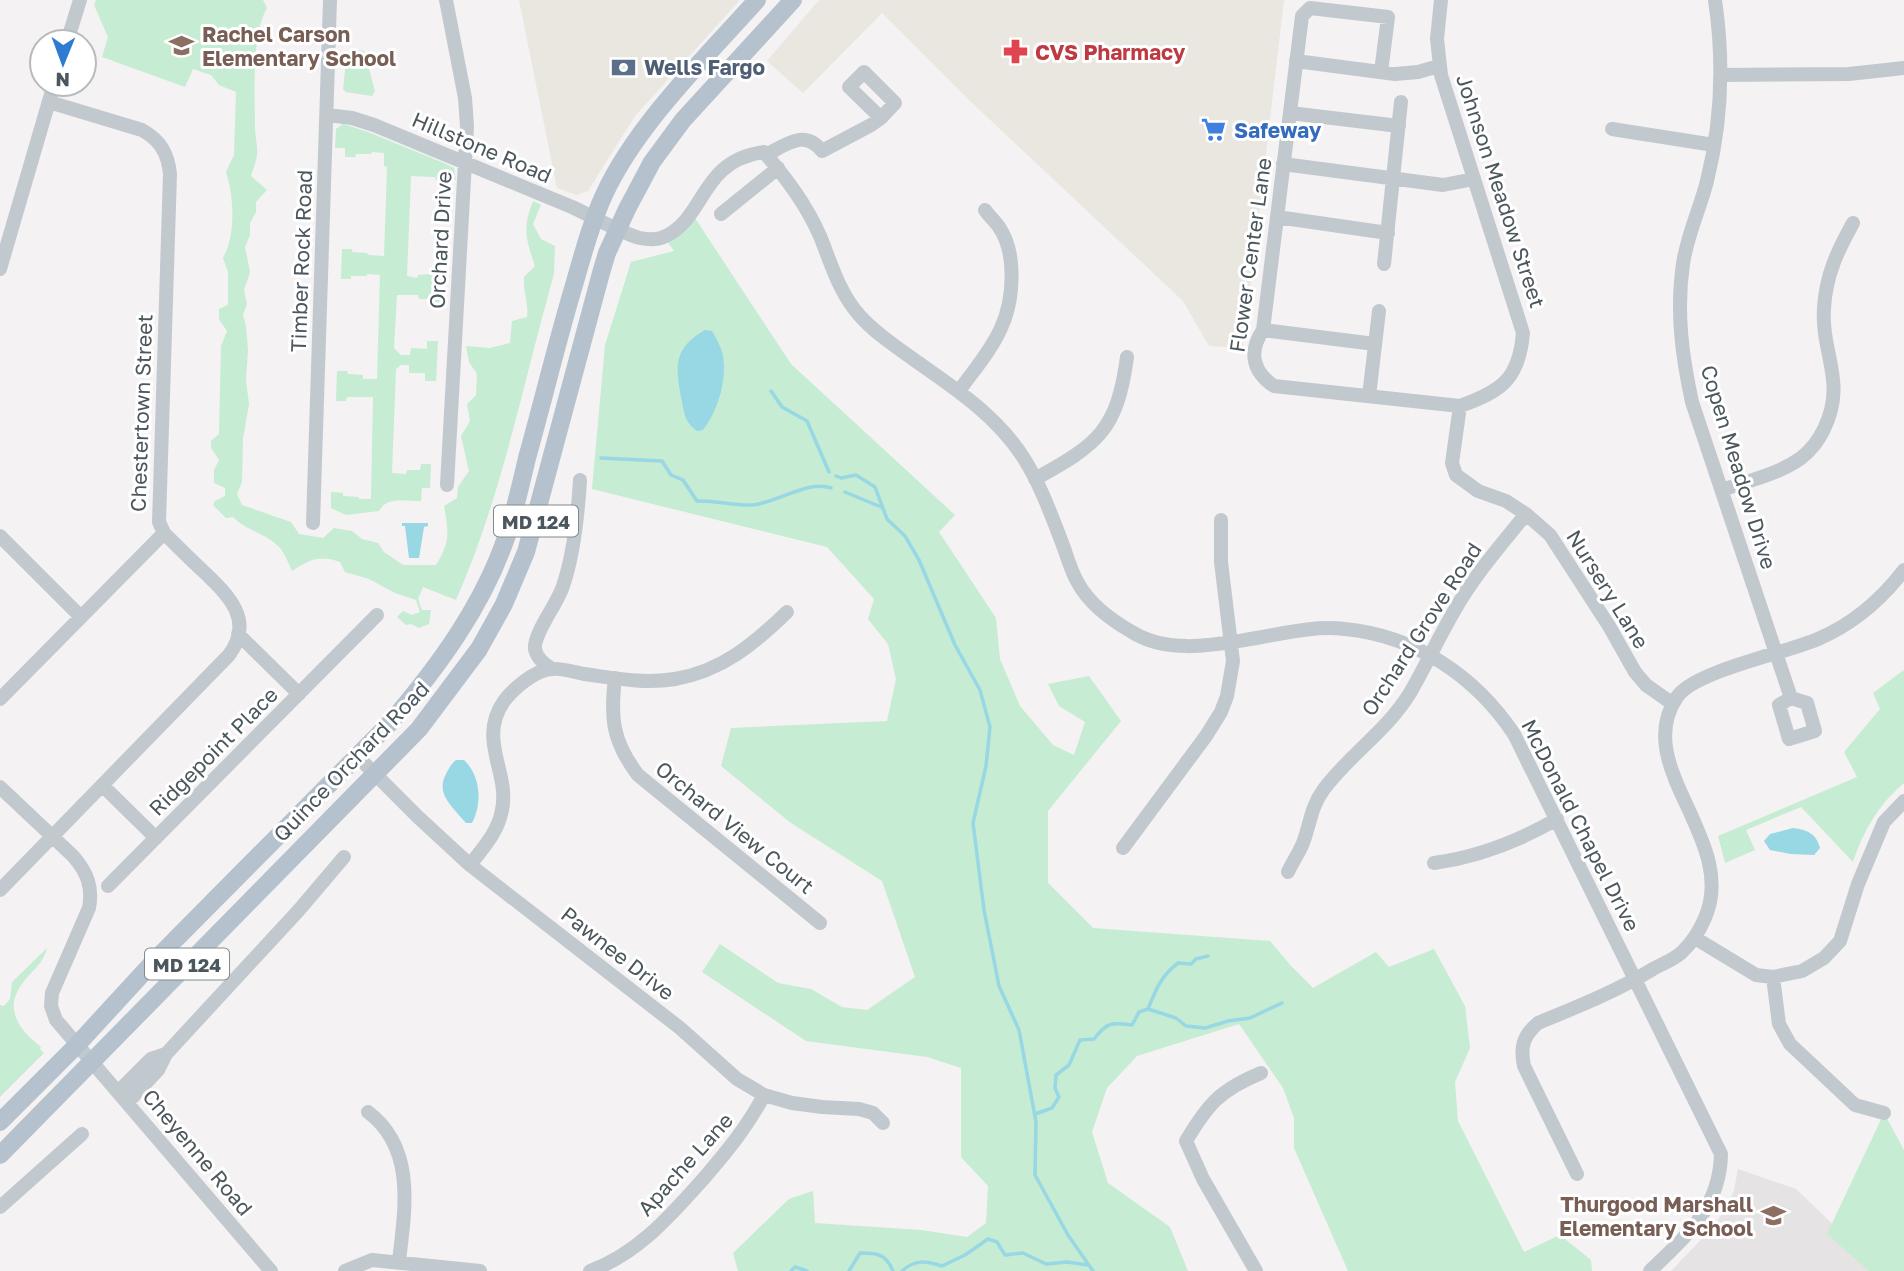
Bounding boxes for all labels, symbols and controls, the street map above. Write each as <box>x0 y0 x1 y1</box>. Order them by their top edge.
place label: Rachel Carson Elementary School <box>202 21 396 71</box>
north arrow <box>28 28 98 98</box>
school or university icon: Rachel Carson Elementary School <box>168 32 196 60</box>
pharmacy icon: CVS Pharmacy <box>1001 38 1029 66</box>
place label: CVS Pharmacy <box>1035 39 1186 65</box>
bank icon: Wells Fargo <box>610 53 638 81</box>
place label: Wells Fargo <box>644 54 765 80</box>
text: N <box>55 69 70 92</box>
street label: Johnson Meadow Street <box>1451 71 1551 311</box>
street label: Hillstone Road <box>408 106 556 188</box>
supermarket icon: Safeway <box>1200 116 1228 144</box>
place label: Safeway <box>1234 117 1322 143</box>
street label: Flower Center Lane <box>1223 156 1277 354</box>
street label: Timber Rock Road <box>285 169 317 353</box>
street label: Orchard Drive <box>423 170 457 310</box>
street label: Chestertown Street <box>125 314 157 512</box>
street label: Copen Meadow Drive <box>1696 362 1782 572</box>
road number: MD 124 <box>494 506 578 536</box>
street label: Nursery Lane <box>1561 525 1655 653</box>
street label: Orchard Grove Road <box>1355 538 1487 720</box>
street label: Quince Orchard Road <box>268 675 434 847</box>
street label: Ridgepoint Place <box>143 681 283 821</box>
street label: McDonald Chapel Drive <box>1516 715 1646 935</box>
street label: Orchard View Court <box>650 755 820 899</box>
street label: Pawnee Drive <box>556 901 680 1005</box>
road number: MD 124 <box>145 948 229 980</box>
street label: Cheyenne Road <box>138 1083 258 1221</box>
street label: Apache Lane <box>632 1107 738 1221</box>
place label: Thurgood Marshall Elementary School <box>1559 1191 1753 1241</box>
school or university icon: Thurgood Marshall Elementary School <box>1759 1202 1787 1230</box>

